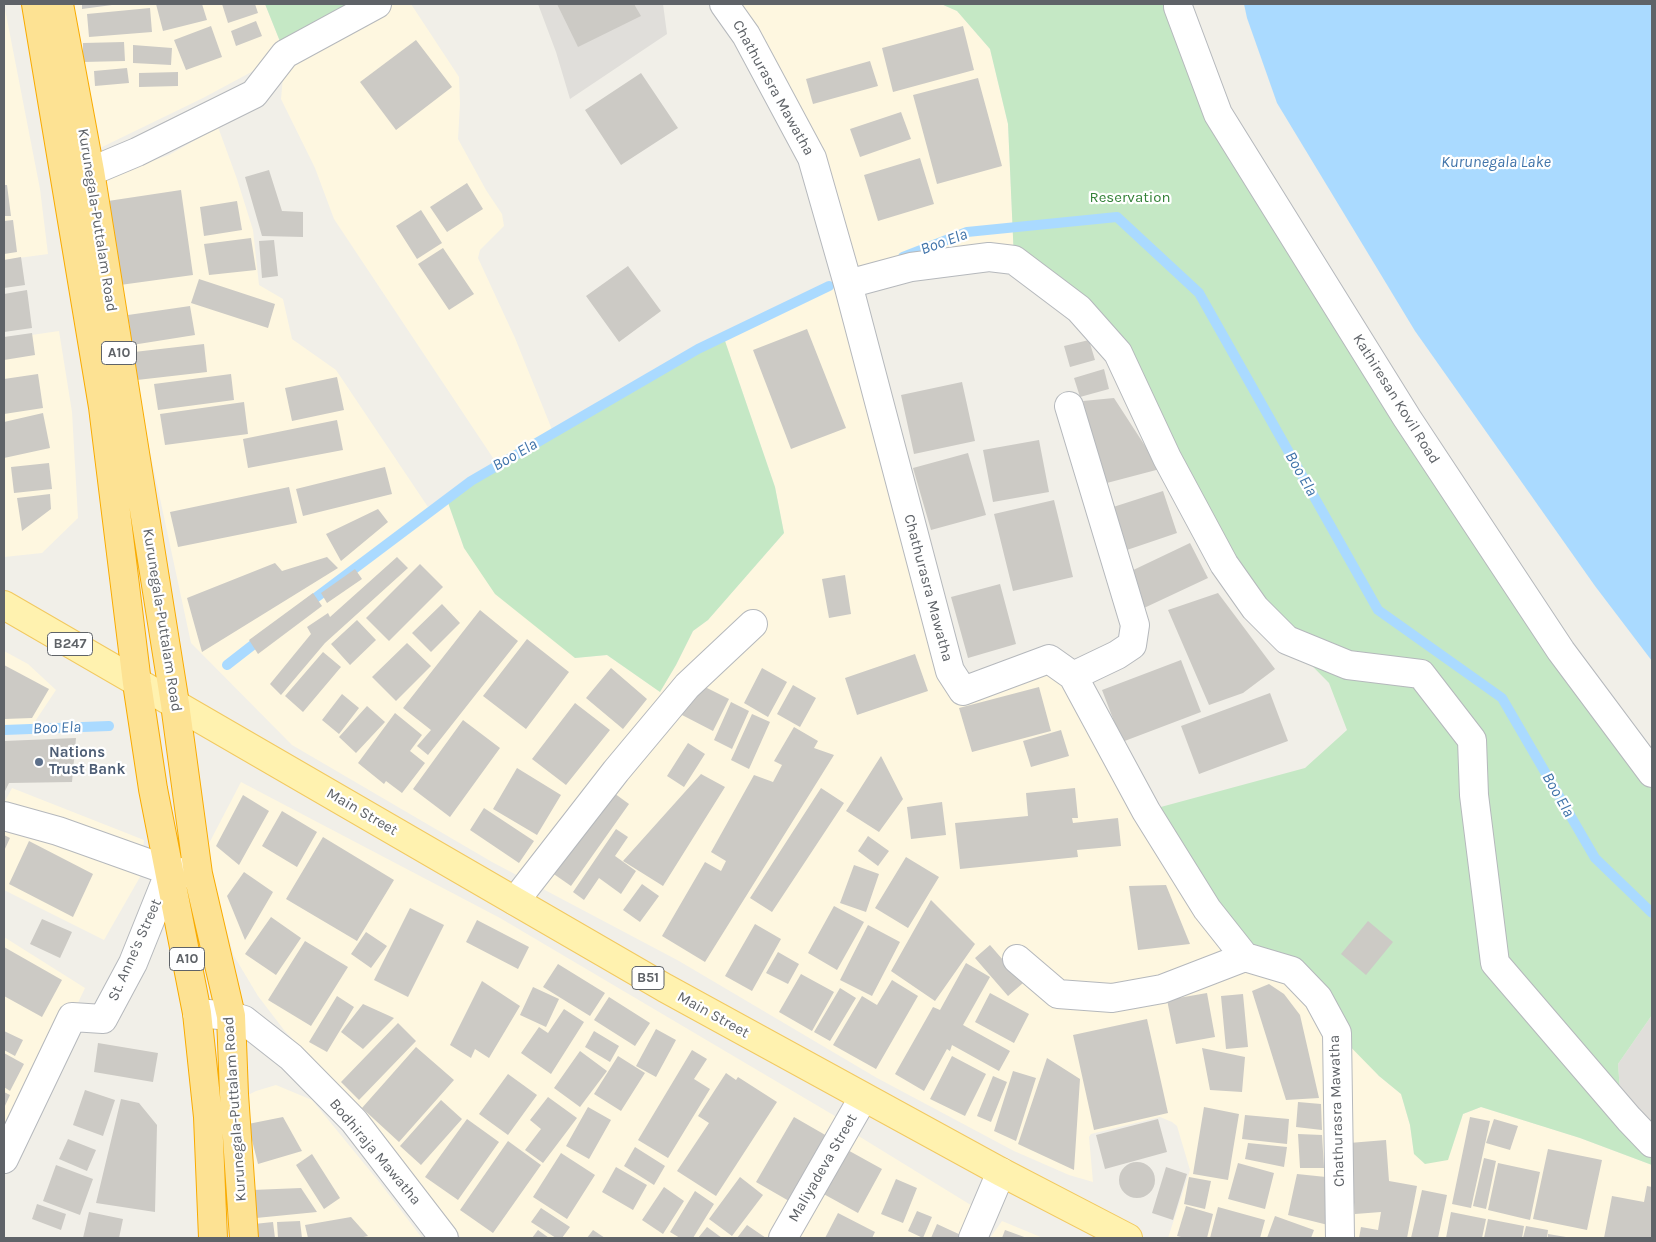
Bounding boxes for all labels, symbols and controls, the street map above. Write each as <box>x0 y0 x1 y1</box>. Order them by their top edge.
street label: Chathurasra Mawatha <box>728 17 818 159</box>
street label: Kurunegala-Puttalam Road <box>74 127 120 313</box>
water label: Kurunegala Lake <box>1441 152 1551 172</box>
park label: Reservation <box>1089 189 1171 207</box>
water label: Boo Ela <box>918 225 970 259</box>
street label: Kathiresan Kovil Road <box>1349 331 1443 467</box>
road number: A10 <box>102 342 136 364</box>
water label: Boo Ela <box>489 435 541 475</box>
water label: Boo Ela <box>1281 448 1321 500</box>
street label: Chathurasra Mawatha <box>900 512 956 664</box>
street label: Kurunegala-Puttalam Road <box>139 527 185 713</box>
road number: B247 <box>48 633 92 656</box>
water label: Boo Ela <box>33 718 81 738</box>
place label: Nations Trust Bank <box>49 744 125 779</box>
marker: Nations Trust Bank <box>33 756 45 768</box>
water label: Boo Ela <box>1538 769 1578 821</box>
street label: Main Street <box>323 784 401 840</box>
street label: St. Anne's Street <box>104 896 166 1004</box>
road number: A10 <box>170 948 204 971</box>
road number: B51 <box>632 966 664 990</box>
street label: Main Street <box>674 988 752 1042</box>
street label: Kurunegala-Puttalam Road <box>220 1016 250 1202</box>
street label: Chathurasra Mawatha <box>1325 1035 1349 1187</box>
street label: Bodhiraja Mawatha <box>325 1095 425 1209</box>
street label: Maliyadeva Street <box>785 1111 861 1225</box>

